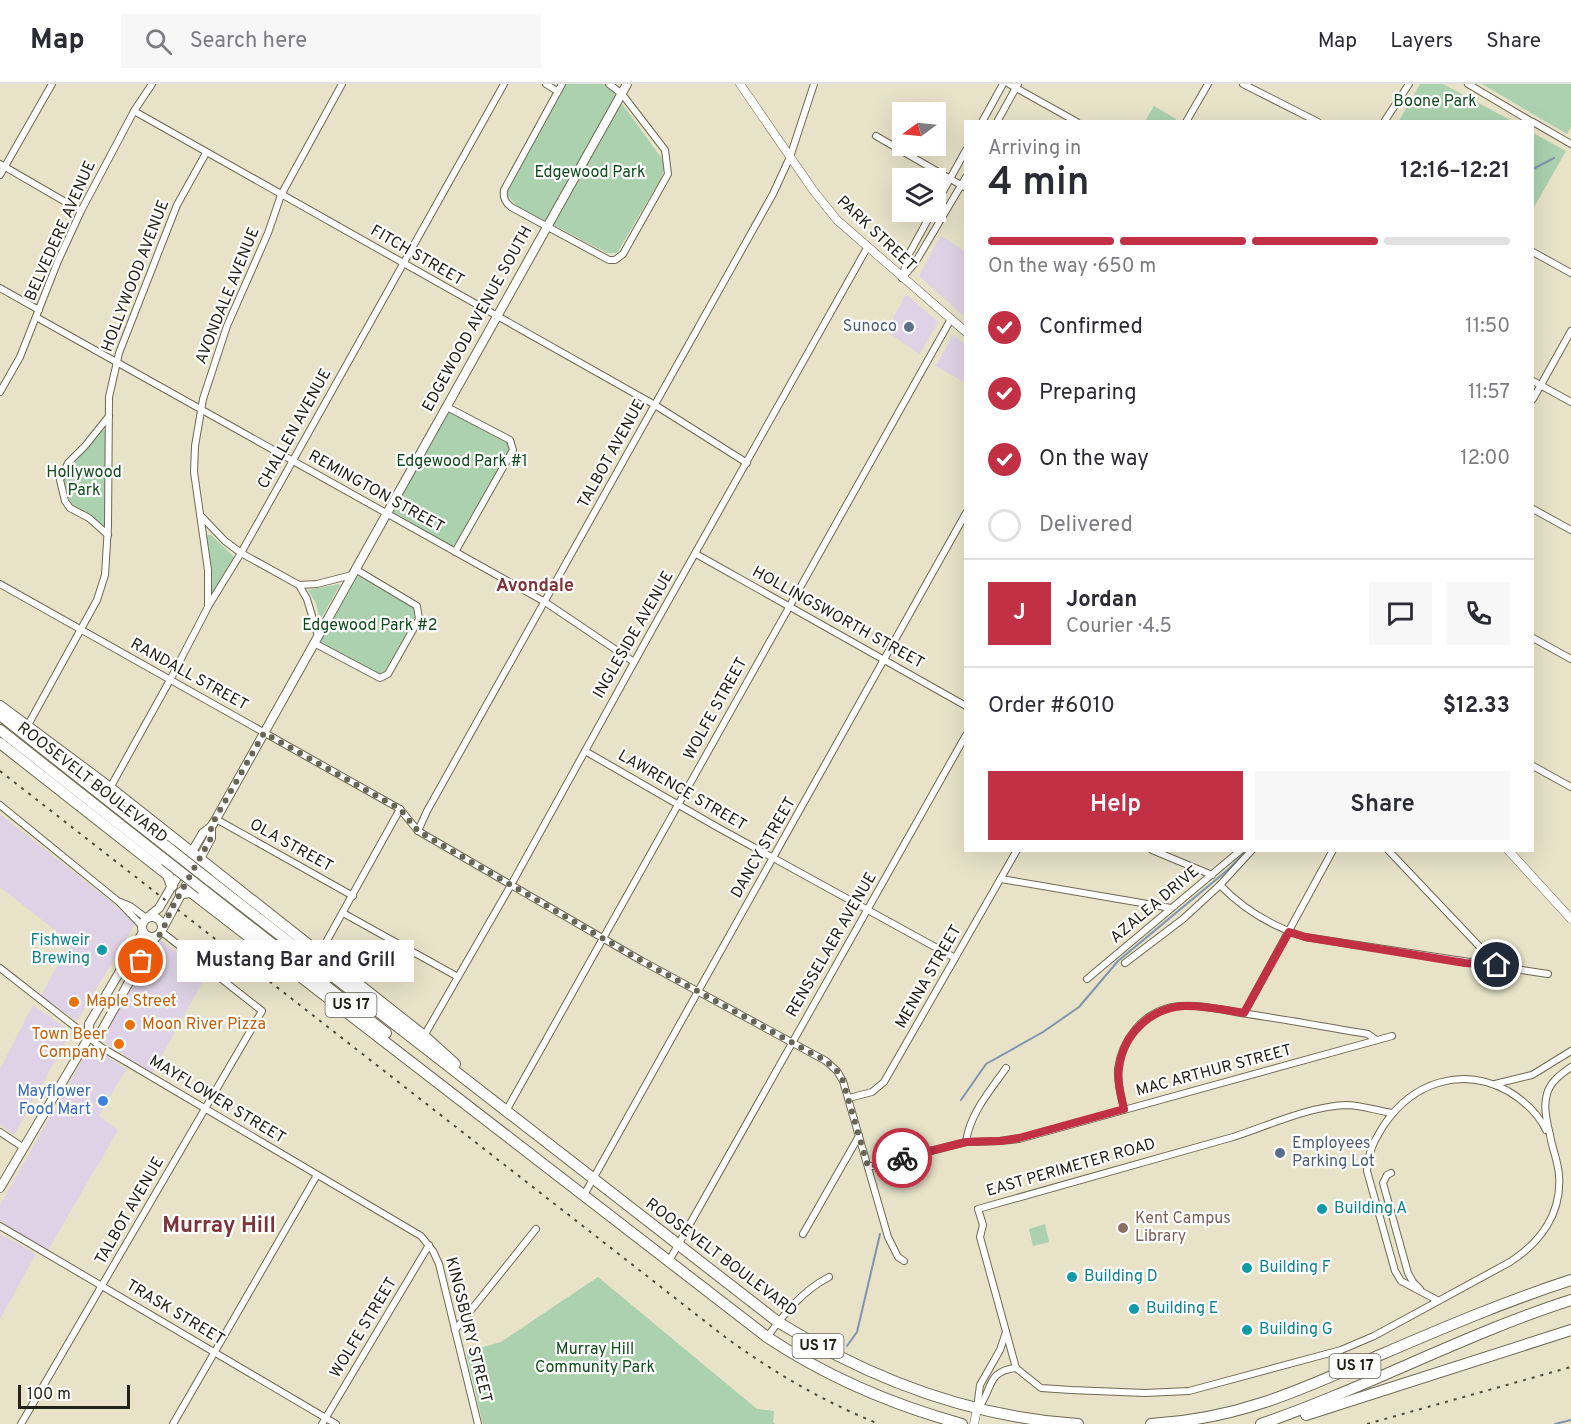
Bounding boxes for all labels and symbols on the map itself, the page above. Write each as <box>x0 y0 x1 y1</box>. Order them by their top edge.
park label: Boone Park <box>1393 92 1477 112</box>
north arrow <box>892 102 946 156</box>
street label: BELVEDERE AVENUE <box>21 158 101 304</box>
park label: Edgewood Park <box>535 163 645 183</box>
street label: PARK STREET <box>832 192 920 276</box>
street label: HOLLYWOOD AVENUE <box>98 197 174 355</box>
street label: FITCH STREET <box>367 221 467 291</box>
street label: EDGEWOOD AVENUE SOUTH <box>419 223 537 415</box>
street label: AVONDALE AVENUE <box>191 225 265 367</box>
place label: Sunoco <box>843 317 897 337</box>
marker: Sunoco <box>902 320 916 334</box>
street label: CHALLEN AVENUE <box>254 365 336 493</box>
street label: TALBOT AVENUE <box>574 396 650 512</box>
street label: REMINGTON STREET <box>305 446 447 538</box>
park label: Edgewood Park #1 <box>396 452 528 472</box>
park label: Hollywood Park <box>46 463 122 501</box>
street label: HOLLINGSWORTH STREET <box>748 562 928 674</box>
street label: INGLESIDE AVENUE <box>589 568 679 702</box>
district label: Avondale <box>496 575 574 598</box>
park label: Edgewood Park #2 <box>302 616 438 636</box>
street label: RANDALL STREET <box>127 634 251 716</box>
street label: WOLFE STREET <box>680 654 752 764</box>
street label: ROOSEVELT BOULEVARD <box>13 718 171 848</box>
street label: LAWRENCE STREET <box>614 746 750 836</box>
street label: DANCY STREET <box>727 794 801 902</box>
street label: OLA STREET <box>246 815 336 877</box>
street label: AZALEA DRIVE <box>1106 862 1204 948</box>
street label: RENSSELAER AVENUE <box>782 869 882 1021</box>
street label: MENNA STREET <box>891 922 967 1032</box>
place label: Fishweir Brewing <box>30 931 90 969</box>
pin <box>115 935 166 986</box>
pin <box>1471 939 1522 990</box>
callout: Mustang Bar and Grill <box>177 940 414 982</box>
marker: Fishweir Brewing <box>95 943 109 957</box>
place label: Maple Street <box>86 992 177 1012</box>
road number: US 17 <box>326 993 376 1017</box>
marker: Maple Street <box>67 995 81 1009</box>
place label: Moon River Pizza <box>142 1015 266 1035</box>
marker: Moon River Pizza <box>123 1018 137 1032</box>
place label: Town Beer Company <box>32 1025 107 1063</box>
marker: Town Beer Company <box>112 1037 126 1051</box>
street label: MAC ARTHUR STREET <box>1134 1041 1294 1101</box>
street label: MAYFLOWER STREET <box>145 1051 289 1149</box>
place label: Mayflower Food Mart <box>17 1082 91 1120</box>
marker: Mayflower Food Mart <box>96 1094 110 1108</box>
courier <box>872 1128 932 1188</box>
street label: EAST PERIMETER ROAD <box>984 1134 1158 1202</box>
place label: Employees Parking Lot <box>1292 1134 1375 1172</box>
marker: Employees Parking Lot <box>1273 1146 1287 1160</box>
street label: TALBOT AVENUE <box>91 1154 169 1268</box>
street label: ROOSEVELT BOULEVARD <box>641 1194 801 1322</box>
place label: Building A <box>1334 1199 1407 1219</box>
marker: Building A <box>1315 1202 1329 1216</box>
place label: Kent Campus Library <box>1135 1209 1231 1247</box>
district label: Murray Hill <box>162 1213 276 1240</box>
marker: Kent Campus Library <box>1116 1221 1130 1235</box>
street label: KINGSBURY STREET <box>440 1255 496 1405</box>
place label: Building F <box>1259 1258 1331 1278</box>
marker: Building F <box>1240 1261 1254 1275</box>
place label: Building D <box>1084 1267 1158 1287</box>
marker: Building D <box>1065 1270 1079 1284</box>
street label: WOLFE STREET <box>326 1274 402 1382</box>
street label: TRASK STREET <box>122 1276 228 1350</box>
place label: Building E <box>1146 1299 1218 1319</box>
marker: Building E <box>1127 1302 1141 1316</box>
place label: Building G <box>1259 1320 1333 1340</box>
marker: Building G <box>1240 1323 1254 1337</box>
road number: US 17 <box>792 1334 844 1358</box>
park label: Murray Hill Community Park <box>535 1340 655 1378</box>
road number: US 17 <box>1330 1354 1380 1378</box>
scale bar <box>18 1382 130 1410</box>

